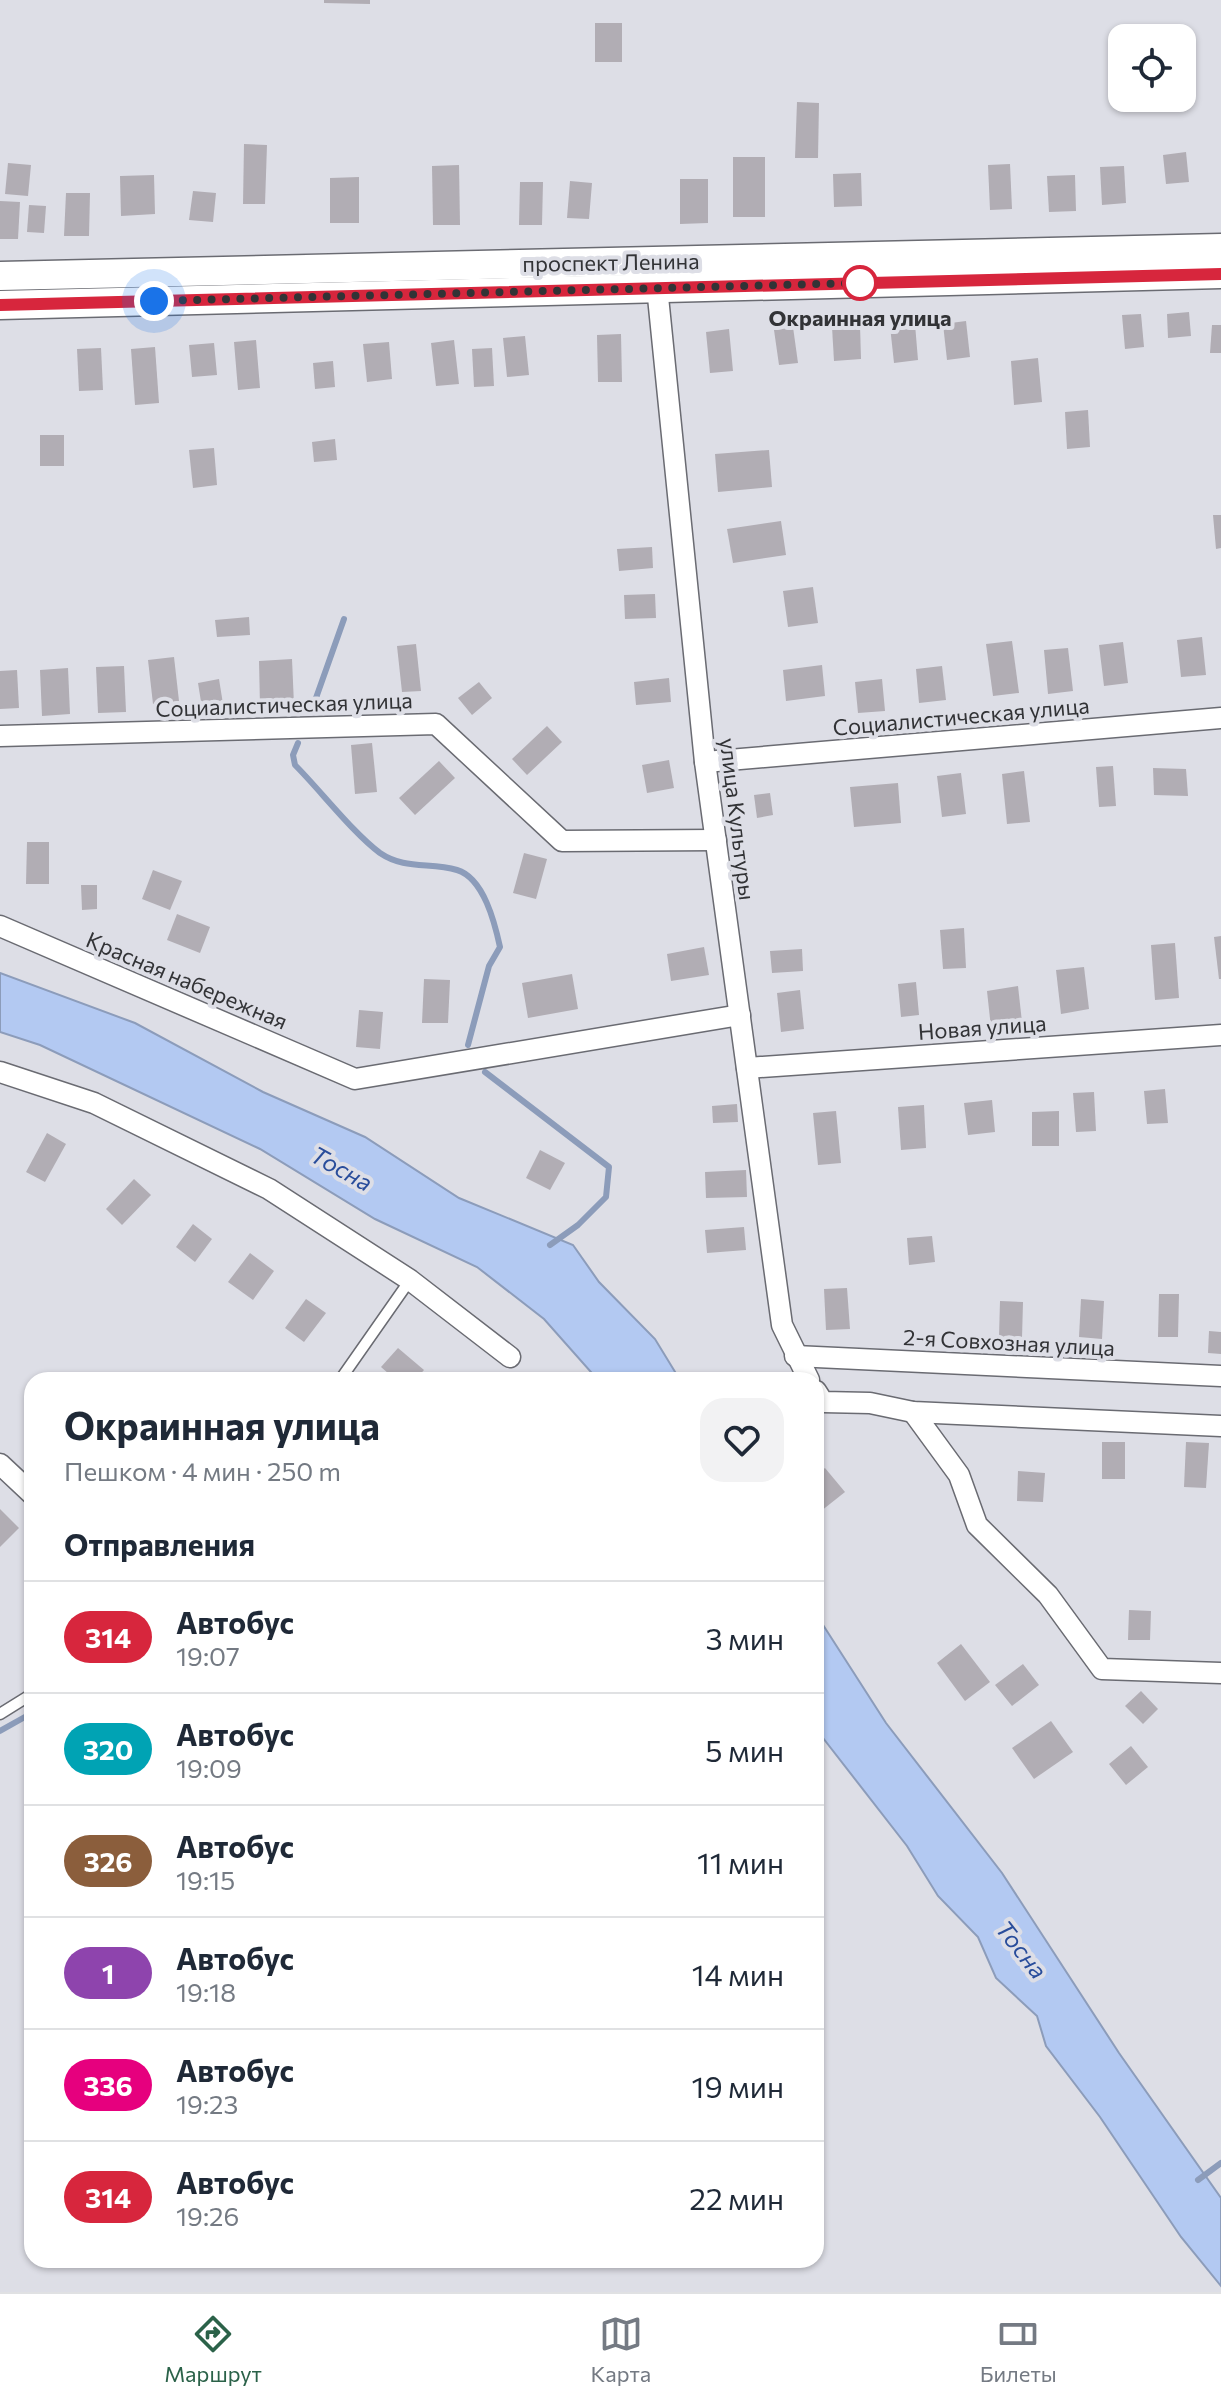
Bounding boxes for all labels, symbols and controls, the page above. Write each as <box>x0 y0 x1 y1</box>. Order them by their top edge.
map controls <box>1108 24 1196 112</box>
button: locate <box>1108 24 1196 112</box>
street label: проспект Ленина <box>522 247 700 277</box>
marker: Окраинная улица <box>843 266 877 300</box>
your location <box>134 281 174 321</box>
place label: Окраинная улица <box>769 304 951 331</box>
street label: Социалистическая улица <box>155 686 413 722</box>
street label: Социалистическая улица <box>832 691 1090 741</box>
street label: улица Культуры <box>715 736 761 902</box>
street label: Красная набережная <box>82 925 292 1035</box>
street label: Новая улица <box>917 1009 1047 1045</box>
water label: Тосна <box>306 1139 378 1197</box>
street label: 2-я Совхозная улица <box>902 1323 1116 1361</box>
button: heart <box>700 1398 784 1482</box>
text: Окраинная улица <box>64 1401 380 1448</box>
text: Пешком · 4 мин · 250 m <box>64 1455 341 1486</box>
text: Отправления <box>64 1525 255 1562</box>
text: Автобус <box>176 1603 294 1640</box>
text: 3 мин <box>705 1619 784 1656</box>
text: 314 <box>85 1620 131 1654</box>
text: 19:07 <box>176 1640 240 1671</box>
text: Автобус <box>176 1715 294 1752</box>
text: 5 мин <box>705 1731 784 1768</box>
text: 320 <box>83 1732 133 1766</box>
text: 19:09 <box>176 1752 242 1783</box>
text: Автобус <box>176 1827 294 1864</box>
text: 11 мин <box>697 1843 784 1880</box>
text: 326 <box>83 1844 133 1878</box>
text: 19:15 <box>176 1864 235 1895</box>
water label: Тосна <box>990 1914 1054 1984</box>
text: Автобус <box>176 1939 294 1976</box>
text: 14 мин <box>692 1955 784 1992</box>
text: 1 <box>102 1956 114 1990</box>
text: 19:18 <box>176 1976 236 2007</box>
text: Автобус <box>176 2051 294 2088</box>
text: 19 мин <box>692 2067 784 2104</box>
text: 336 <box>83 2068 133 2102</box>
text: 19:23 <box>176 2088 238 2119</box>
text: Автобус <box>176 2163 294 2200</box>
text: 22 мин <box>689 2179 784 2216</box>
text: 314 <box>85 2180 131 2214</box>
text: 19:26 <box>176 2200 239 2231</box>
tab: Маршрут <box>164 2312 262 2387</box>
tab: Карта <box>591 2312 651 2387</box>
tab: Билеты <box>980 2312 1057 2387</box>

